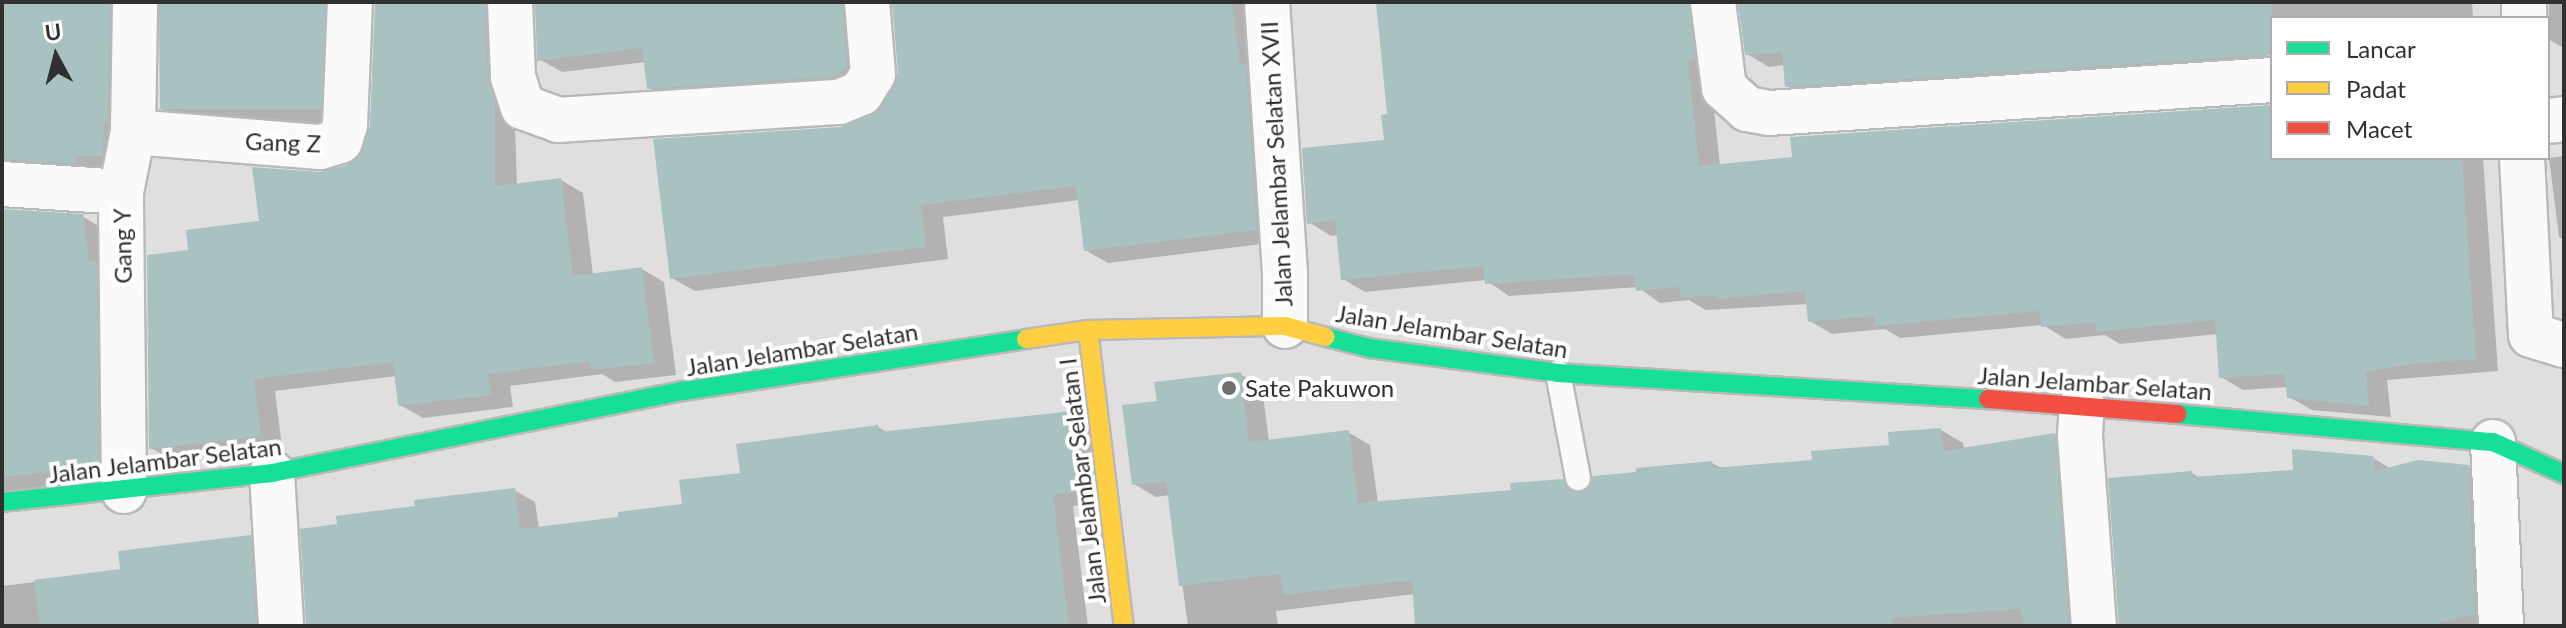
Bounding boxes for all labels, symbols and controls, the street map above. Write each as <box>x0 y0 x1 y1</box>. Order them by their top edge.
north arrow <box>16 16 96 96</box>
legend <box>2270 16 2550 160</box>
text: U <box>43 17 63 46</box>
street label: Jalan Jelambar Selatan XVII <box>1254 20 1298 308</box>
text: Lancar <box>2346 34 2416 63</box>
text: Padat <box>2346 74 2406 103</box>
text: Macet <box>2346 114 2412 143</box>
street label: Gang Z <box>245 126 321 158</box>
street label: Gang Y <box>107 208 137 284</box>
street label: Jalan Jelambar Selatan <box>1333 298 1571 364</box>
street label: Jalan Jelambar Selatan <box>683 316 921 382</box>
street label: Jalan Jelambar Selatan I <box>1053 356 1111 606</box>
street label: Jalan Jelambar Selatan <box>1976 360 2214 406</box>
place label: Sate Pakuwon <box>1245 374 1394 402</box>
marker: Sate Pakuwon <box>1220 379 1238 397</box>
street label: Jalan Jelambar Selatan <box>46 431 284 489</box>

